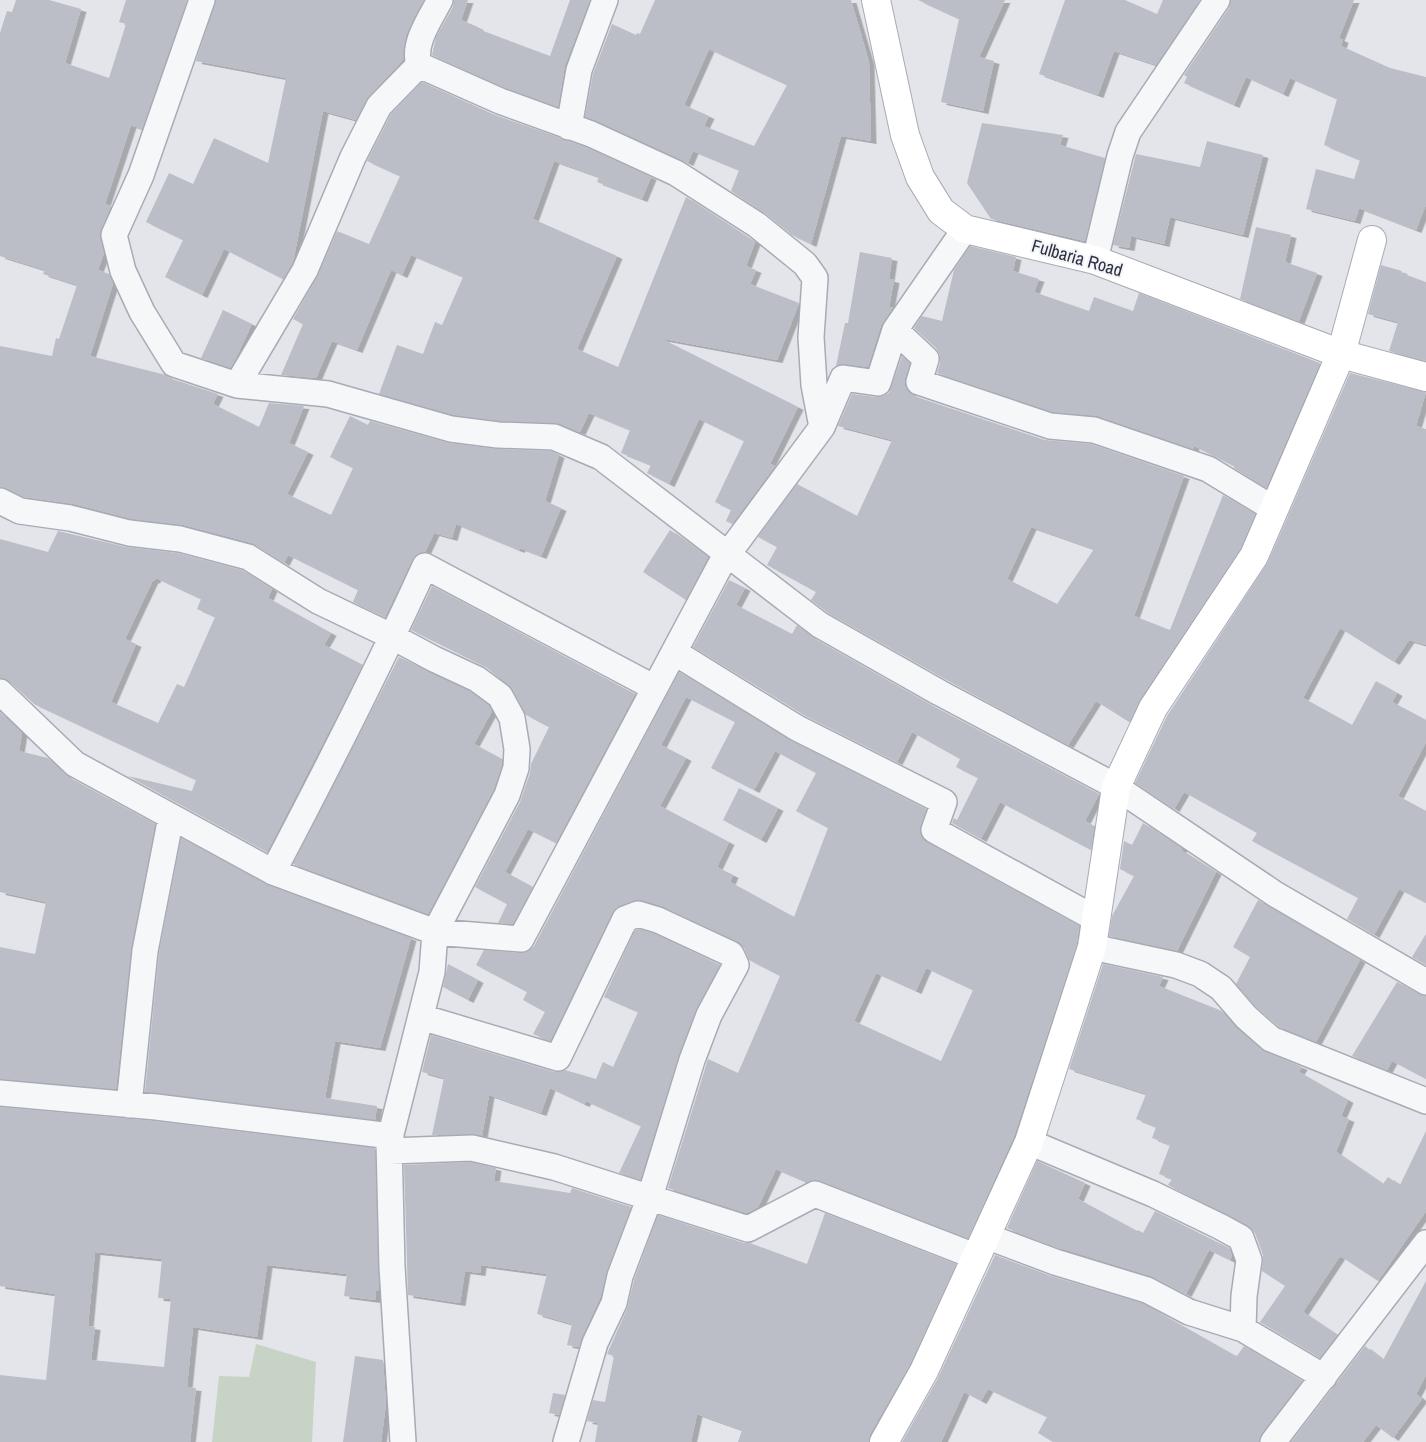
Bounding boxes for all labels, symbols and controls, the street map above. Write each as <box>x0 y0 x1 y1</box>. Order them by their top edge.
street label: Fulbaria Road <box>1029 233 1126 282</box>

